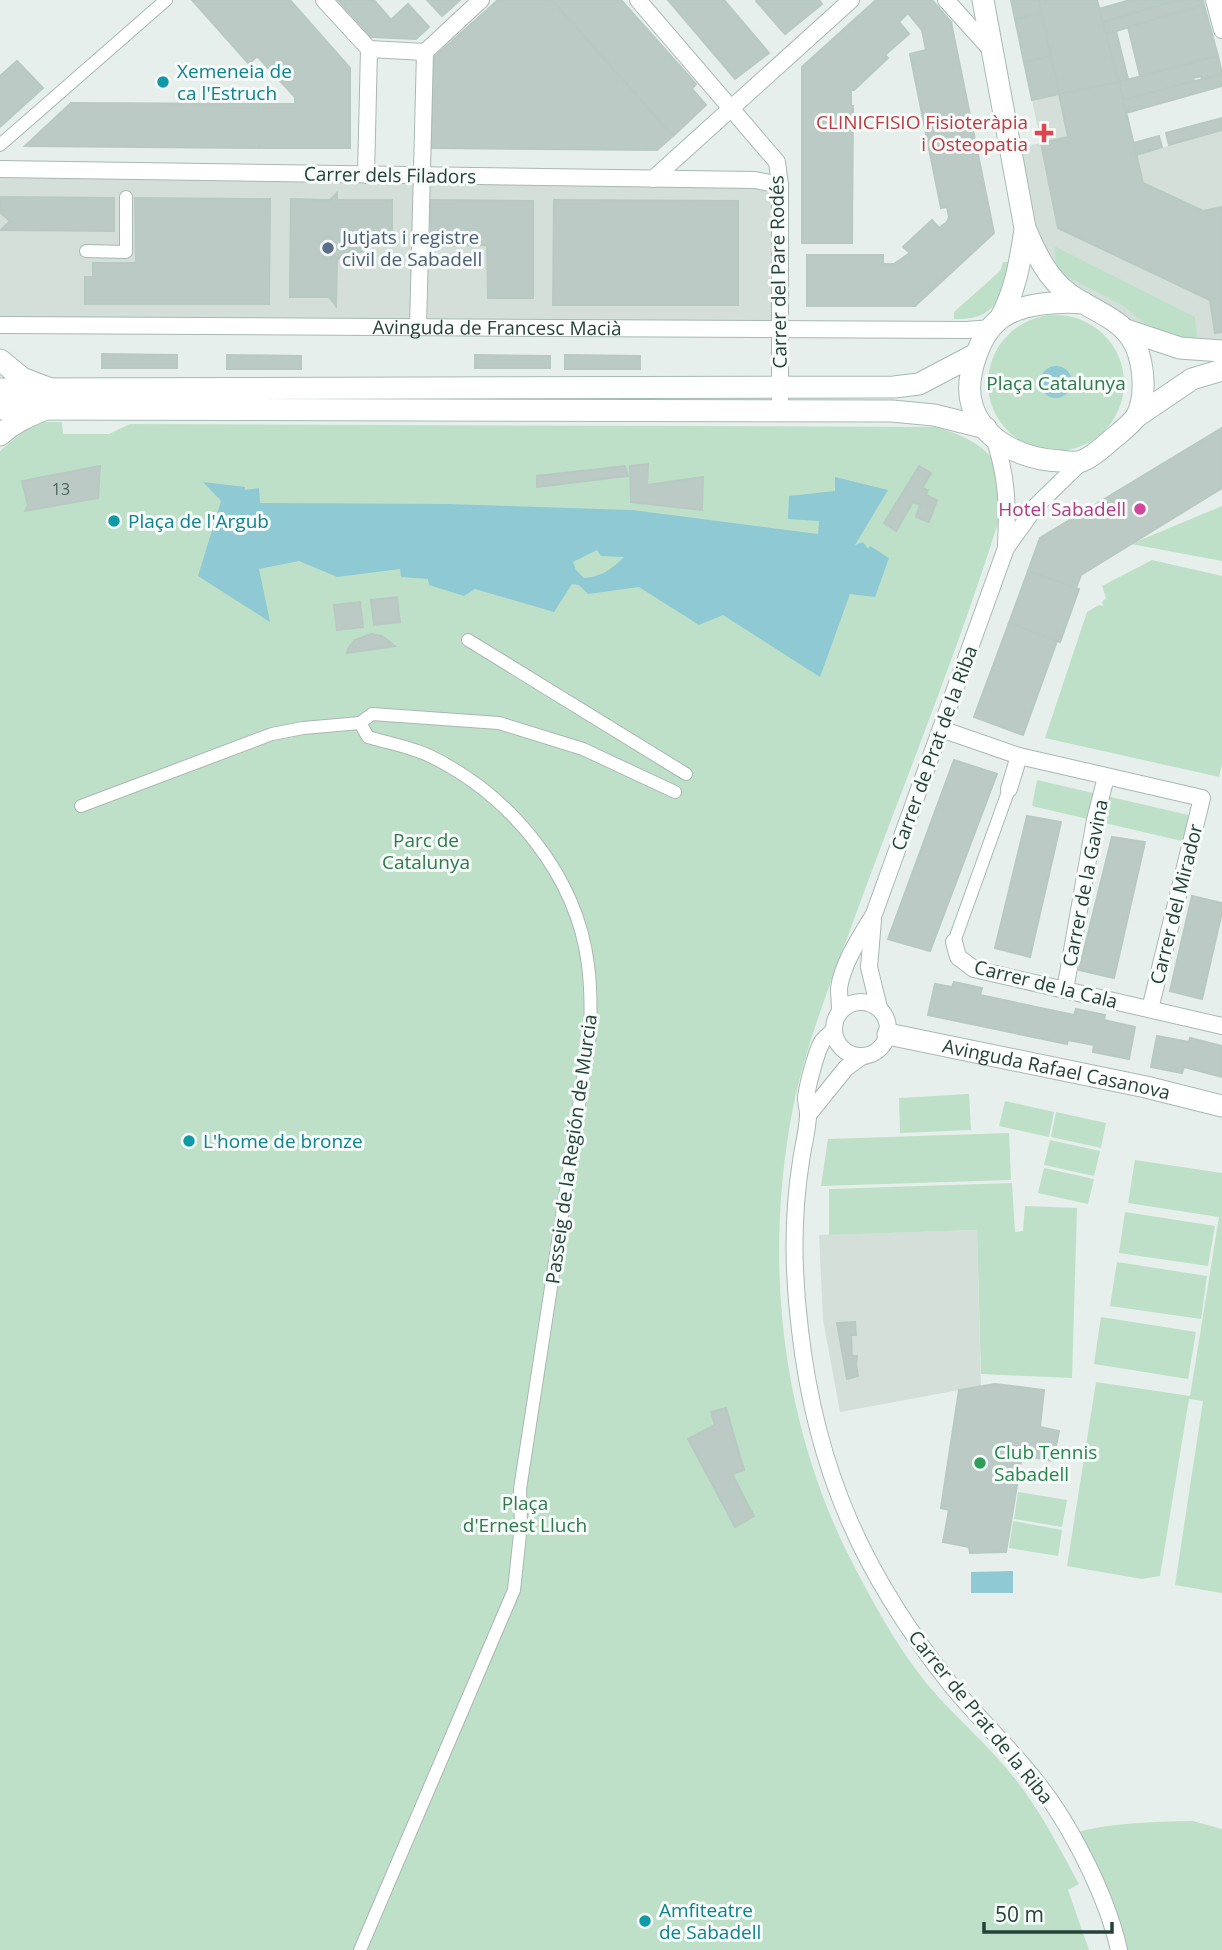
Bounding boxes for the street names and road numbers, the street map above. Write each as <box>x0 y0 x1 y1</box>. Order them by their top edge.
street label: Carrer dels Filadors <box>304 160 476 190</box>
street label: Carrer del Pare Rodés <box>763 175 793 369</box>
street label: Avinguda de Francesc Macià <box>372 314 622 341</box>
street label: Carrer de Prat de la Riba <box>885 642 983 854</box>
street label: Carrer de la Gavina <box>1056 797 1114 969</box>
street label: Carrer del Mirador <box>1143 821 1209 987</box>
street label: Carrer de la Cala <box>972 954 1120 1014</box>
street label: Passeig de la Región de Murcia <box>539 1012 603 1286</box>
street label: Avinguda Rafael Casanova <box>940 1033 1173 1106</box>
street label: Carrer de Prat de la Riba <box>903 1625 1059 1809</box>

